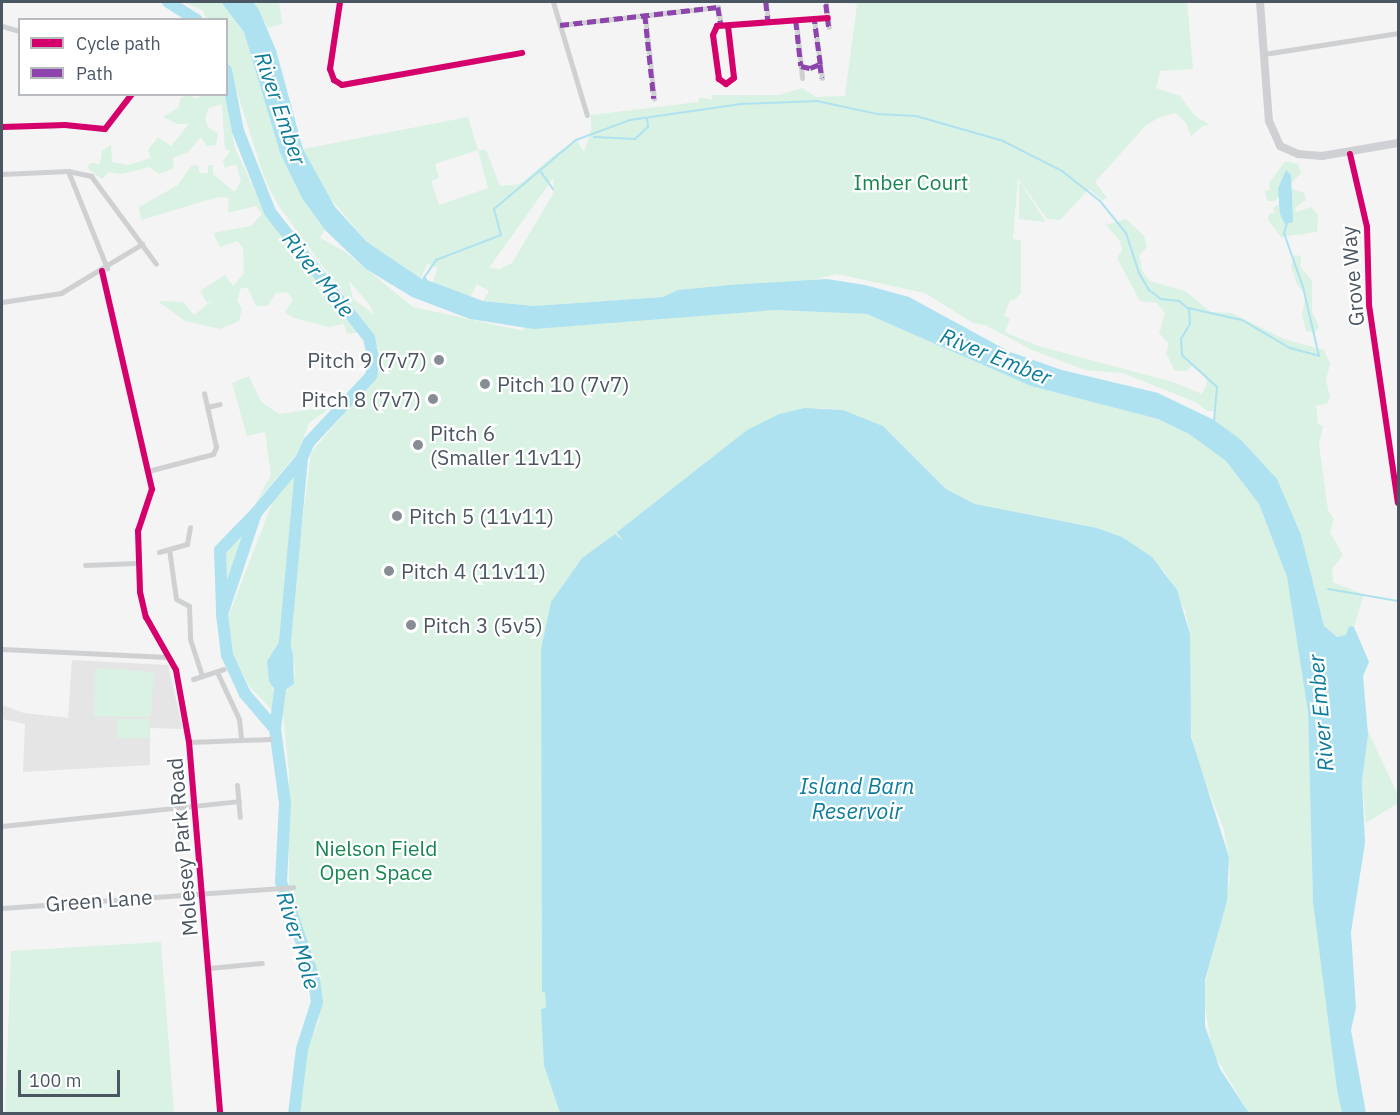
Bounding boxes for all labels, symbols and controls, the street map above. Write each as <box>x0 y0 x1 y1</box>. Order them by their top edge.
legend <box>18 18 228 96</box>
text: Cycle path <box>76 32 161 55</box>
water label: River Ember <box>249 48 313 168</box>
text: Path <box>76 62 113 85</box>
park label: Imber Court <box>854 169 968 195</box>
street label: Grove Way <box>1335 225 1369 327</box>
water label: River Mole <box>278 226 360 322</box>
water label: River Ember <box>937 322 1055 390</box>
place label: Pitch 9 (7v7) <box>307 347 427 373</box>
marker: Pitch 9 (7v7) <box>432 353 446 367</box>
place label: Pitch 10 (7v7) <box>497 371 629 397</box>
marker: Pitch 10 (7v7) <box>478 377 492 391</box>
place label: Pitch 8 (7v7) <box>301 386 421 412</box>
marker: Pitch 8 (7v7) <box>426 392 440 406</box>
place label: Pitch 6 (Smaller 11v11) <box>430 420 582 470</box>
marker: Pitch 6 (Smaller 11v11) <box>411 438 425 452</box>
place label: Pitch 5 (11v11) <box>409 503 554 529</box>
marker: Pitch 5 (11v11) <box>390 509 404 523</box>
place label: Pitch 4 (11v11) <box>401 558 546 584</box>
marker: Pitch 4 (11v11) <box>382 564 396 578</box>
place label: Pitch 3 (5v5) <box>423 612 543 638</box>
marker: Pitch 3 (5v5) <box>404 618 418 632</box>
water label: River Ember <box>1302 653 1338 773</box>
street label: Molesey Park Road <box>162 757 202 937</box>
water label: Island Barn Reservoir <box>800 772 914 824</box>
park label: Nielson Field Open Space <box>315 835 437 885</box>
street label: Green Lane <box>45 884 153 916</box>
water label: River Mole <box>272 888 326 992</box>
scale bar <box>21 1058 123 1096</box>
text: 100 m <box>29 1069 81 1092</box>

